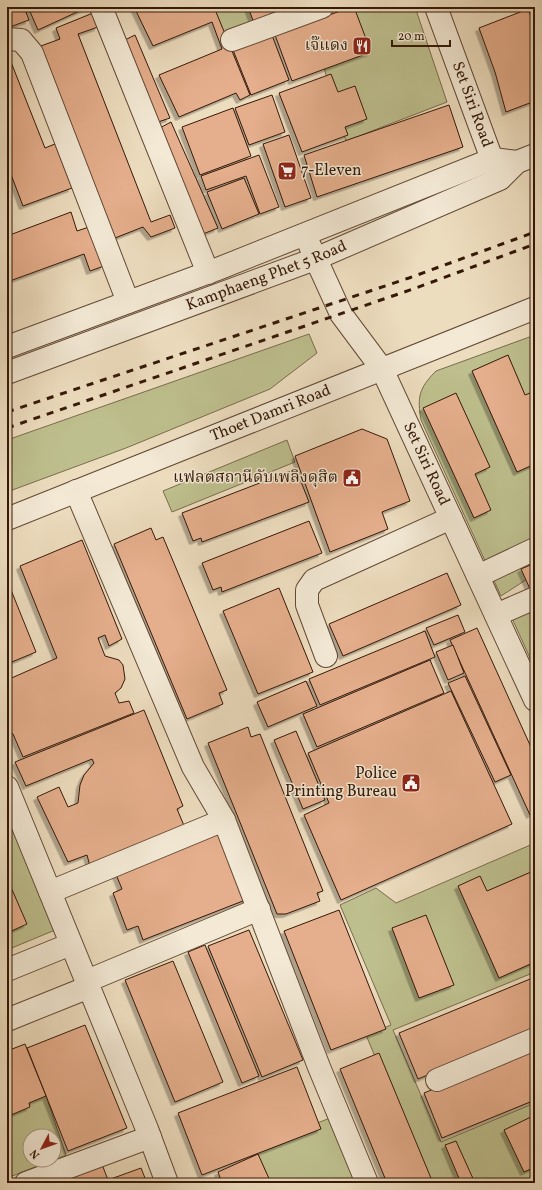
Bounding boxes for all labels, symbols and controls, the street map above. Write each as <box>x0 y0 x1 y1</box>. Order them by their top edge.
scale bar <box>392 22 450 48</box>
text: 20 m <box>398 29 425 45</box>
place label: เจ๊แดง <box>305 35 348 57</box>
restaurant icon: เจ๊แดง <box>351 35 373 57</box>
street label: Set Siri Road <box>446 59 498 151</box>
supermarket icon: 7-Eleven <box>276 160 298 182</box>
place label: 7-Eleven <box>301 160 362 182</box>
street label: Kamphaeng Phet 5 Road <box>183 235 350 317</box>
street label: Thoet Damri Road <box>207 380 334 448</box>
street label: Set Siri Road <box>397 419 455 509</box>
place label: แฟลตสถานีดับเพลิงดุสิต <box>173 467 338 489</box>
public building icon: แฟลตสถานีดับเพลิงดุสิต <box>341 467 363 489</box>
place label: Police Printing Bureau <box>285 763 397 803</box>
public building icon: Police Printing Bureau <box>400 772 422 794</box>
north arrow <box>22 1128 62 1168</box>
text: N <box>27 1146 44 1162</box>

